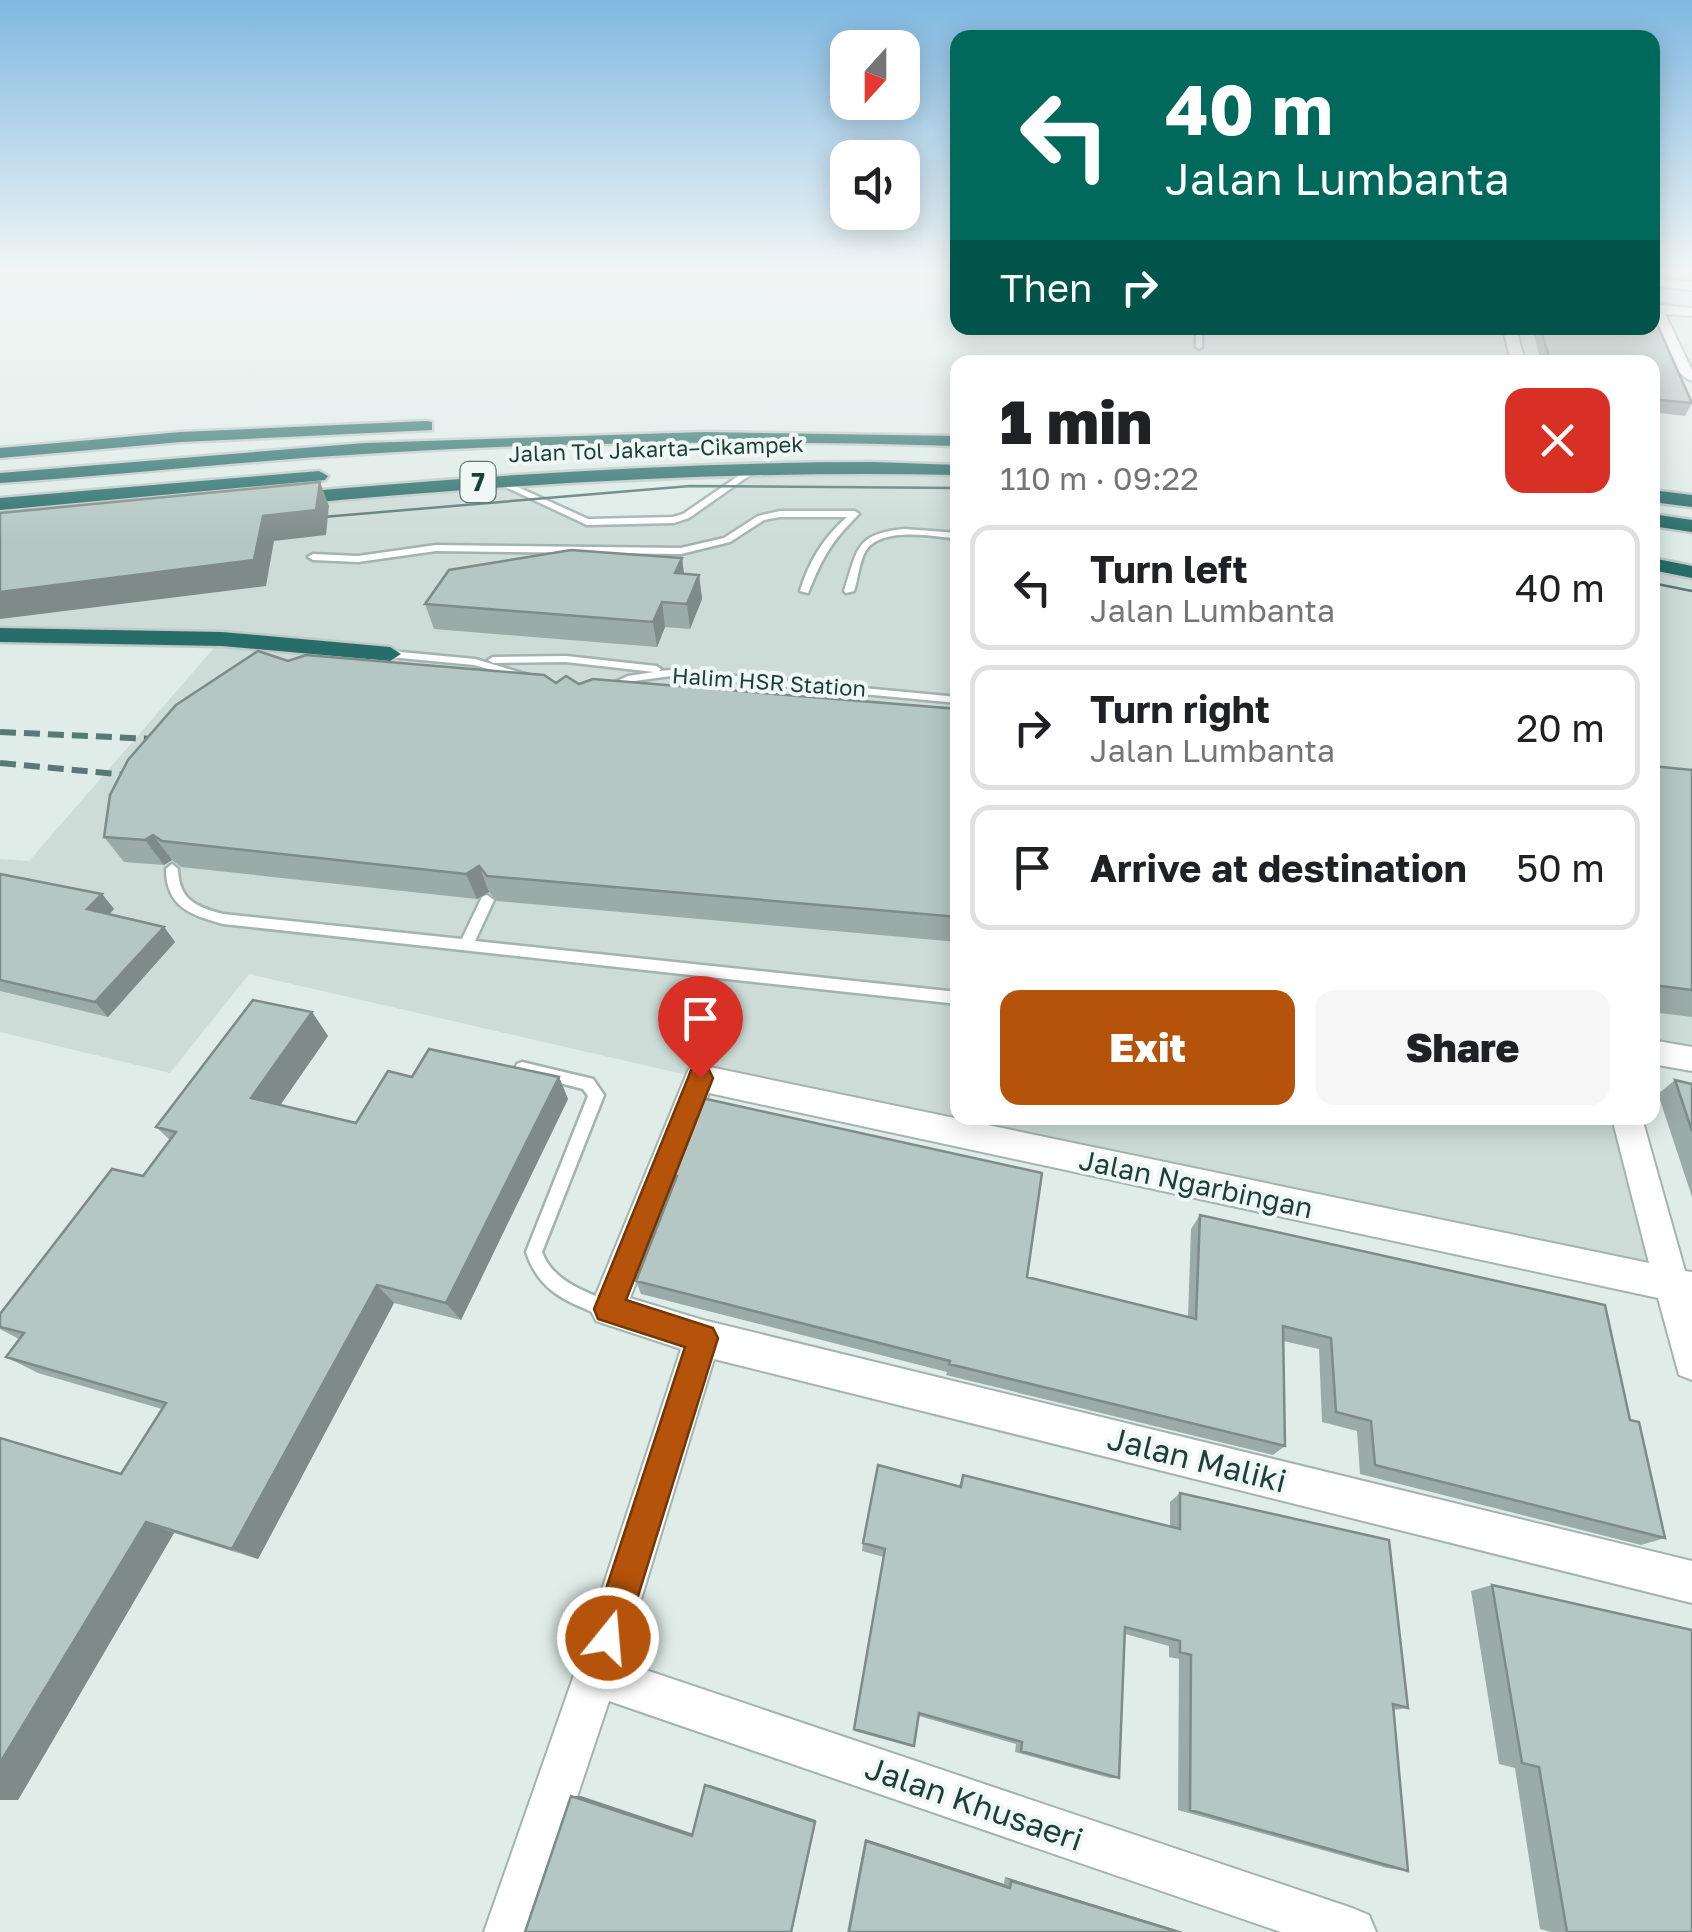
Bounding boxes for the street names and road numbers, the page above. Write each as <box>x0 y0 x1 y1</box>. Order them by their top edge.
street label: Jalan Tol Jakarta–Cikampek <box>508 430 804 467</box>
road number: 7 <box>460 462 496 502</box>
street label: Halim HSR Station <box>671 661 867 702</box>
street label: Jalan Ngarbingan <box>1076 1143 1316 1224</box>
street label: Jalan Maliki <box>1104 1418 1291 1500</box>
street label: Jalan Khusaeri <box>861 1748 1088 1858</box>

